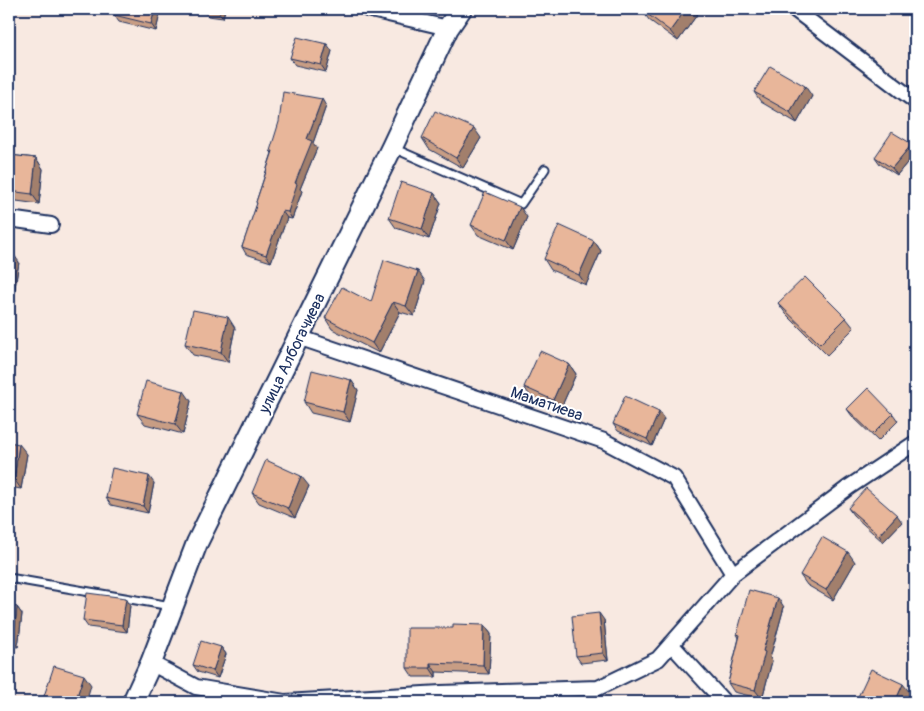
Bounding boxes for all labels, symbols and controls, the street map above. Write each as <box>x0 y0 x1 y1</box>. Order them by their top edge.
street label: улица Албогачиева <box>254 290 330 418</box>
street label: Маматиева <box>508 382 586 426</box>

